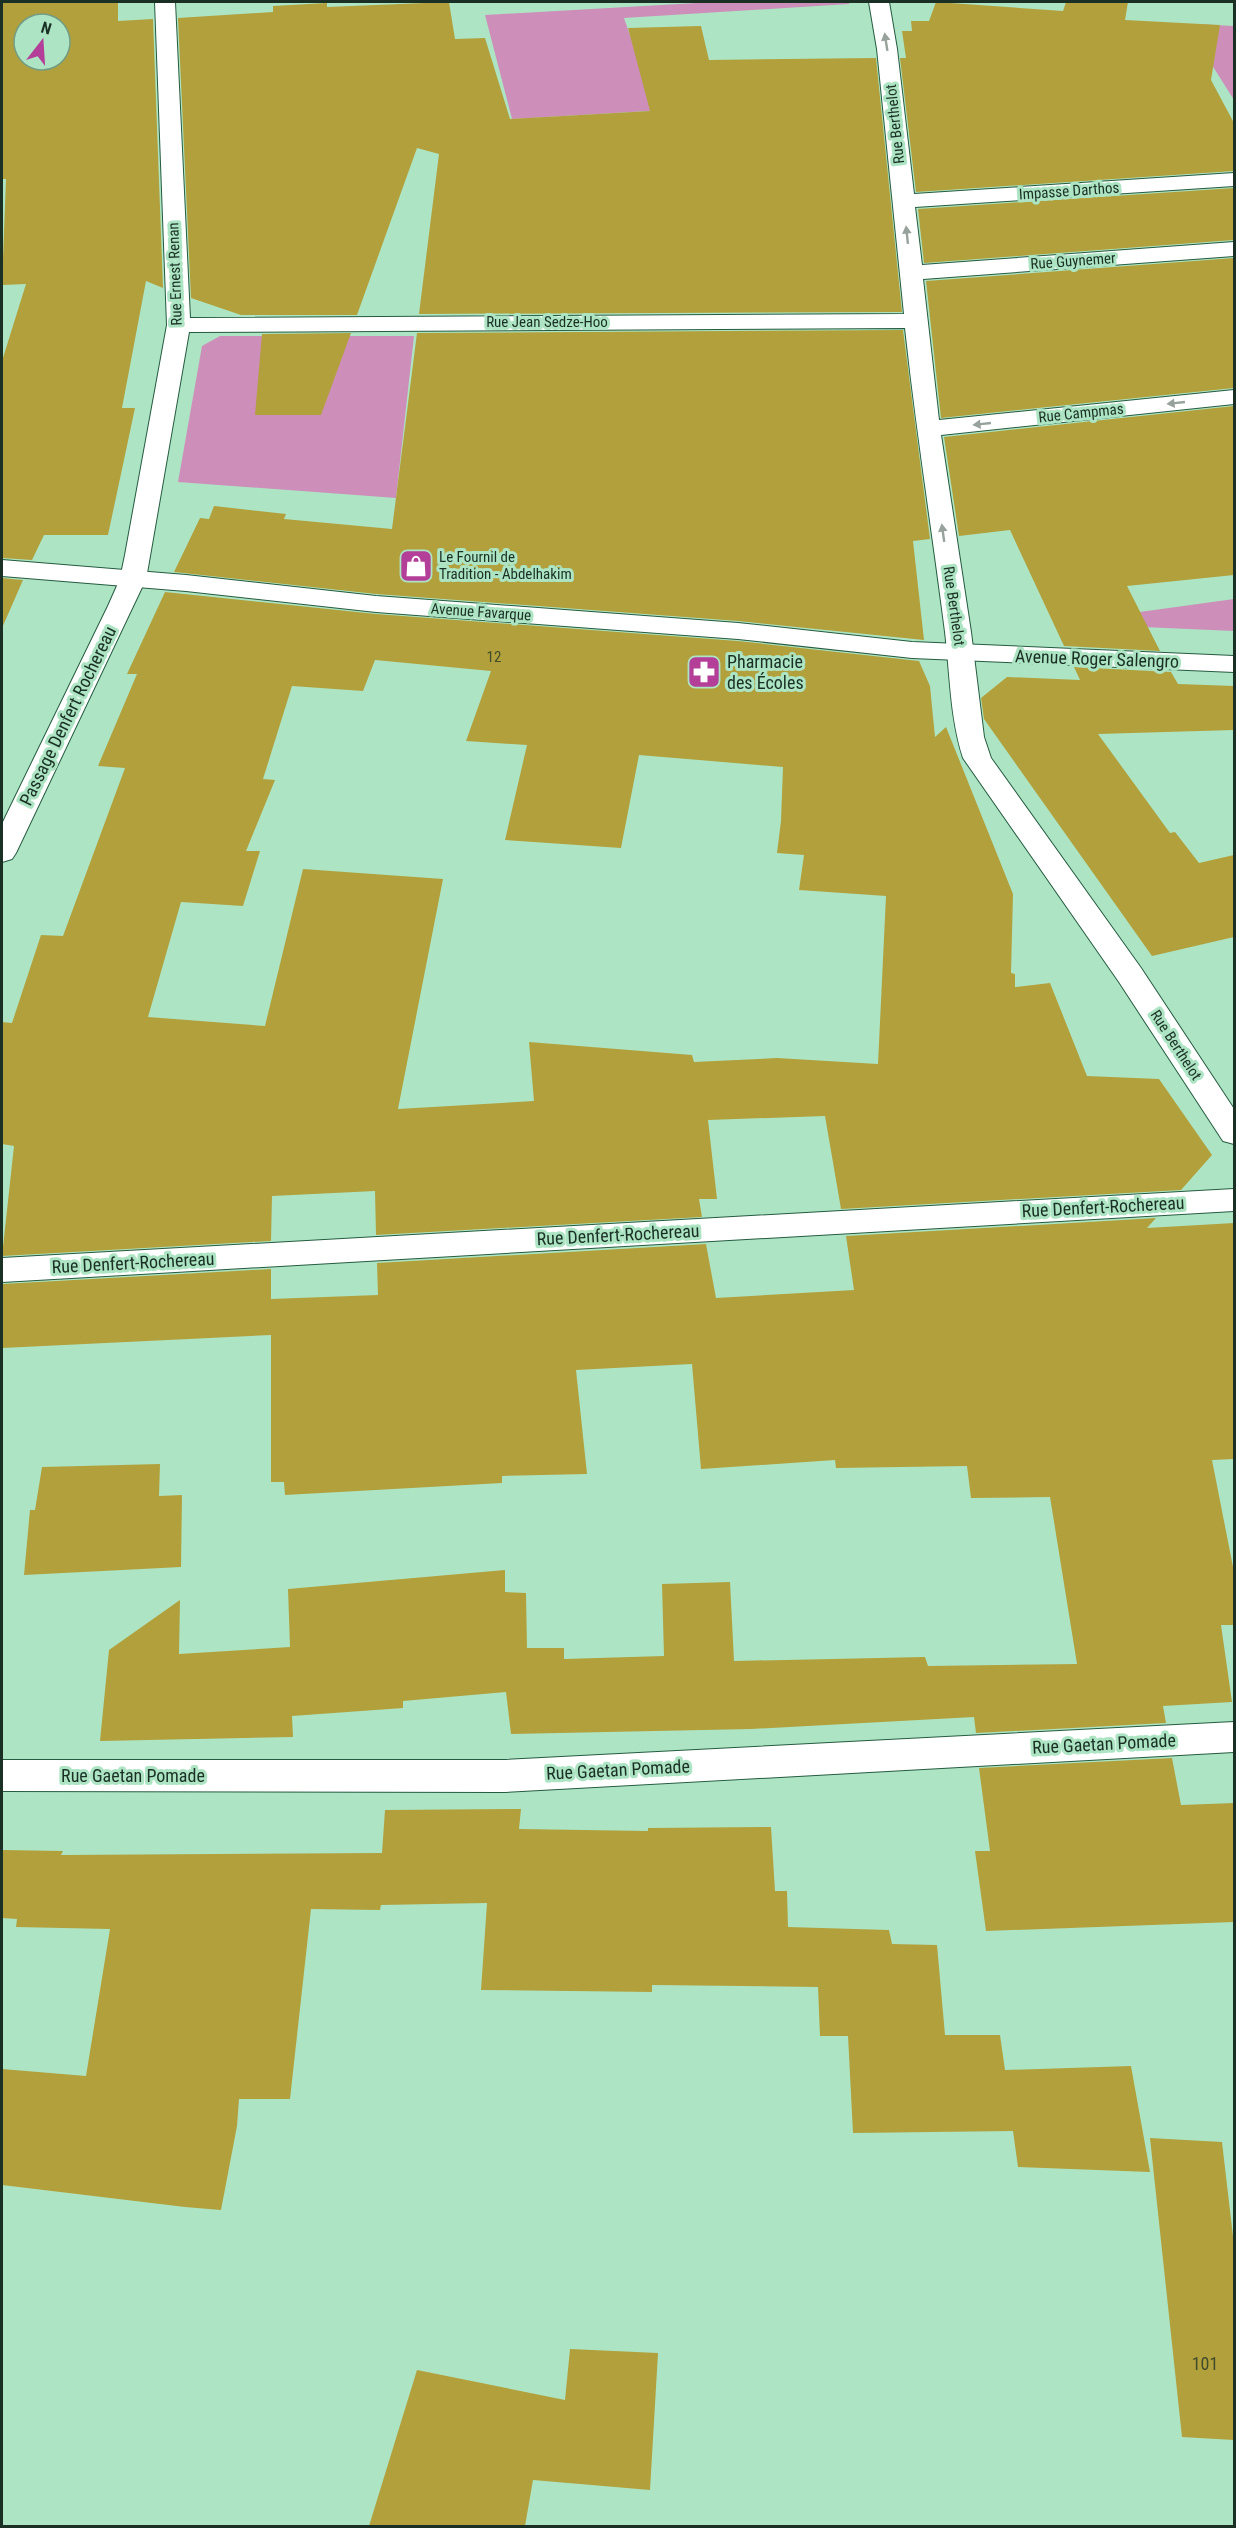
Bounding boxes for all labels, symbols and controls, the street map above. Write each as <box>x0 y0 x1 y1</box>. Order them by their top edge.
north arrow <box>12 12 72 72</box>
text: N <box>39 18 54 39</box>
one-way arrow <box>881 32 890 51</box>
street label: Rue Berthelot <box>882 83 908 165</box>
street label: Impasse Darthos <box>1018 179 1120 203</box>
street label: Rue Ernest Renan <box>164 222 186 326</box>
one-way arrow <box>902 226 912 245</box>
street label: Rue Guynemer <box>1030 249 1117 273</box>
street label: Rue Jean Sedze-Hoo <box>486 313 608 331</box>
one-way arrow <box>1167 398 1186 408</box>
street label: Rue Campmas <box>1038 400 1125 426</box>
one-way arrow <box>973 419 992 428</box>
one-way arrow <box>939 524 948 543</box>
shop icon: Le Fournil de Tradition - Abdelhakim <box>398 548 434 584</box>
place label: Le Fournil de Tradition - Abdelhakim <box>439 548 572 583</box>
street label: Rue Berthelot <box>940 565 968 647</box>
street label: Avenue Favarque <box>430 600 532 624</box>
street label: Passage Denfert Rochereau <box>15 623 120 809</box>
street label: Avenue Roger Salengro <box>1015 645 1179 672</box>
house number: 12 <box>487 648 501 666</box>
place label: Pharmacie des Écoles <box>727 651 804 693</box>
pharmacy icon: Pharmacie des Écoles <box>686 654 722 690</box>
street label: Rue Berthelot <box>1147 1007 1205 1083</box>
street label: Rue Denfert-Rochereau <box>1021 1192 1185 1221</box>
street label: Rue Denfert-Rochereau <box>536 1220 700 1249</box>
street label: Rue Denfert-Rochereau <box>51 1248 215 1277</box>
street label: Rue Gaetan Pomade <box>1032 1729 1176 1758</box>
street label: Rue Gaetan Pomade <box>546 1755 690 1784</box>
street label: Rue Gaetan Pomade <box>61 1765 205 1786</box>
house number: 101 <box>1192 2353 1218 2374</box>

